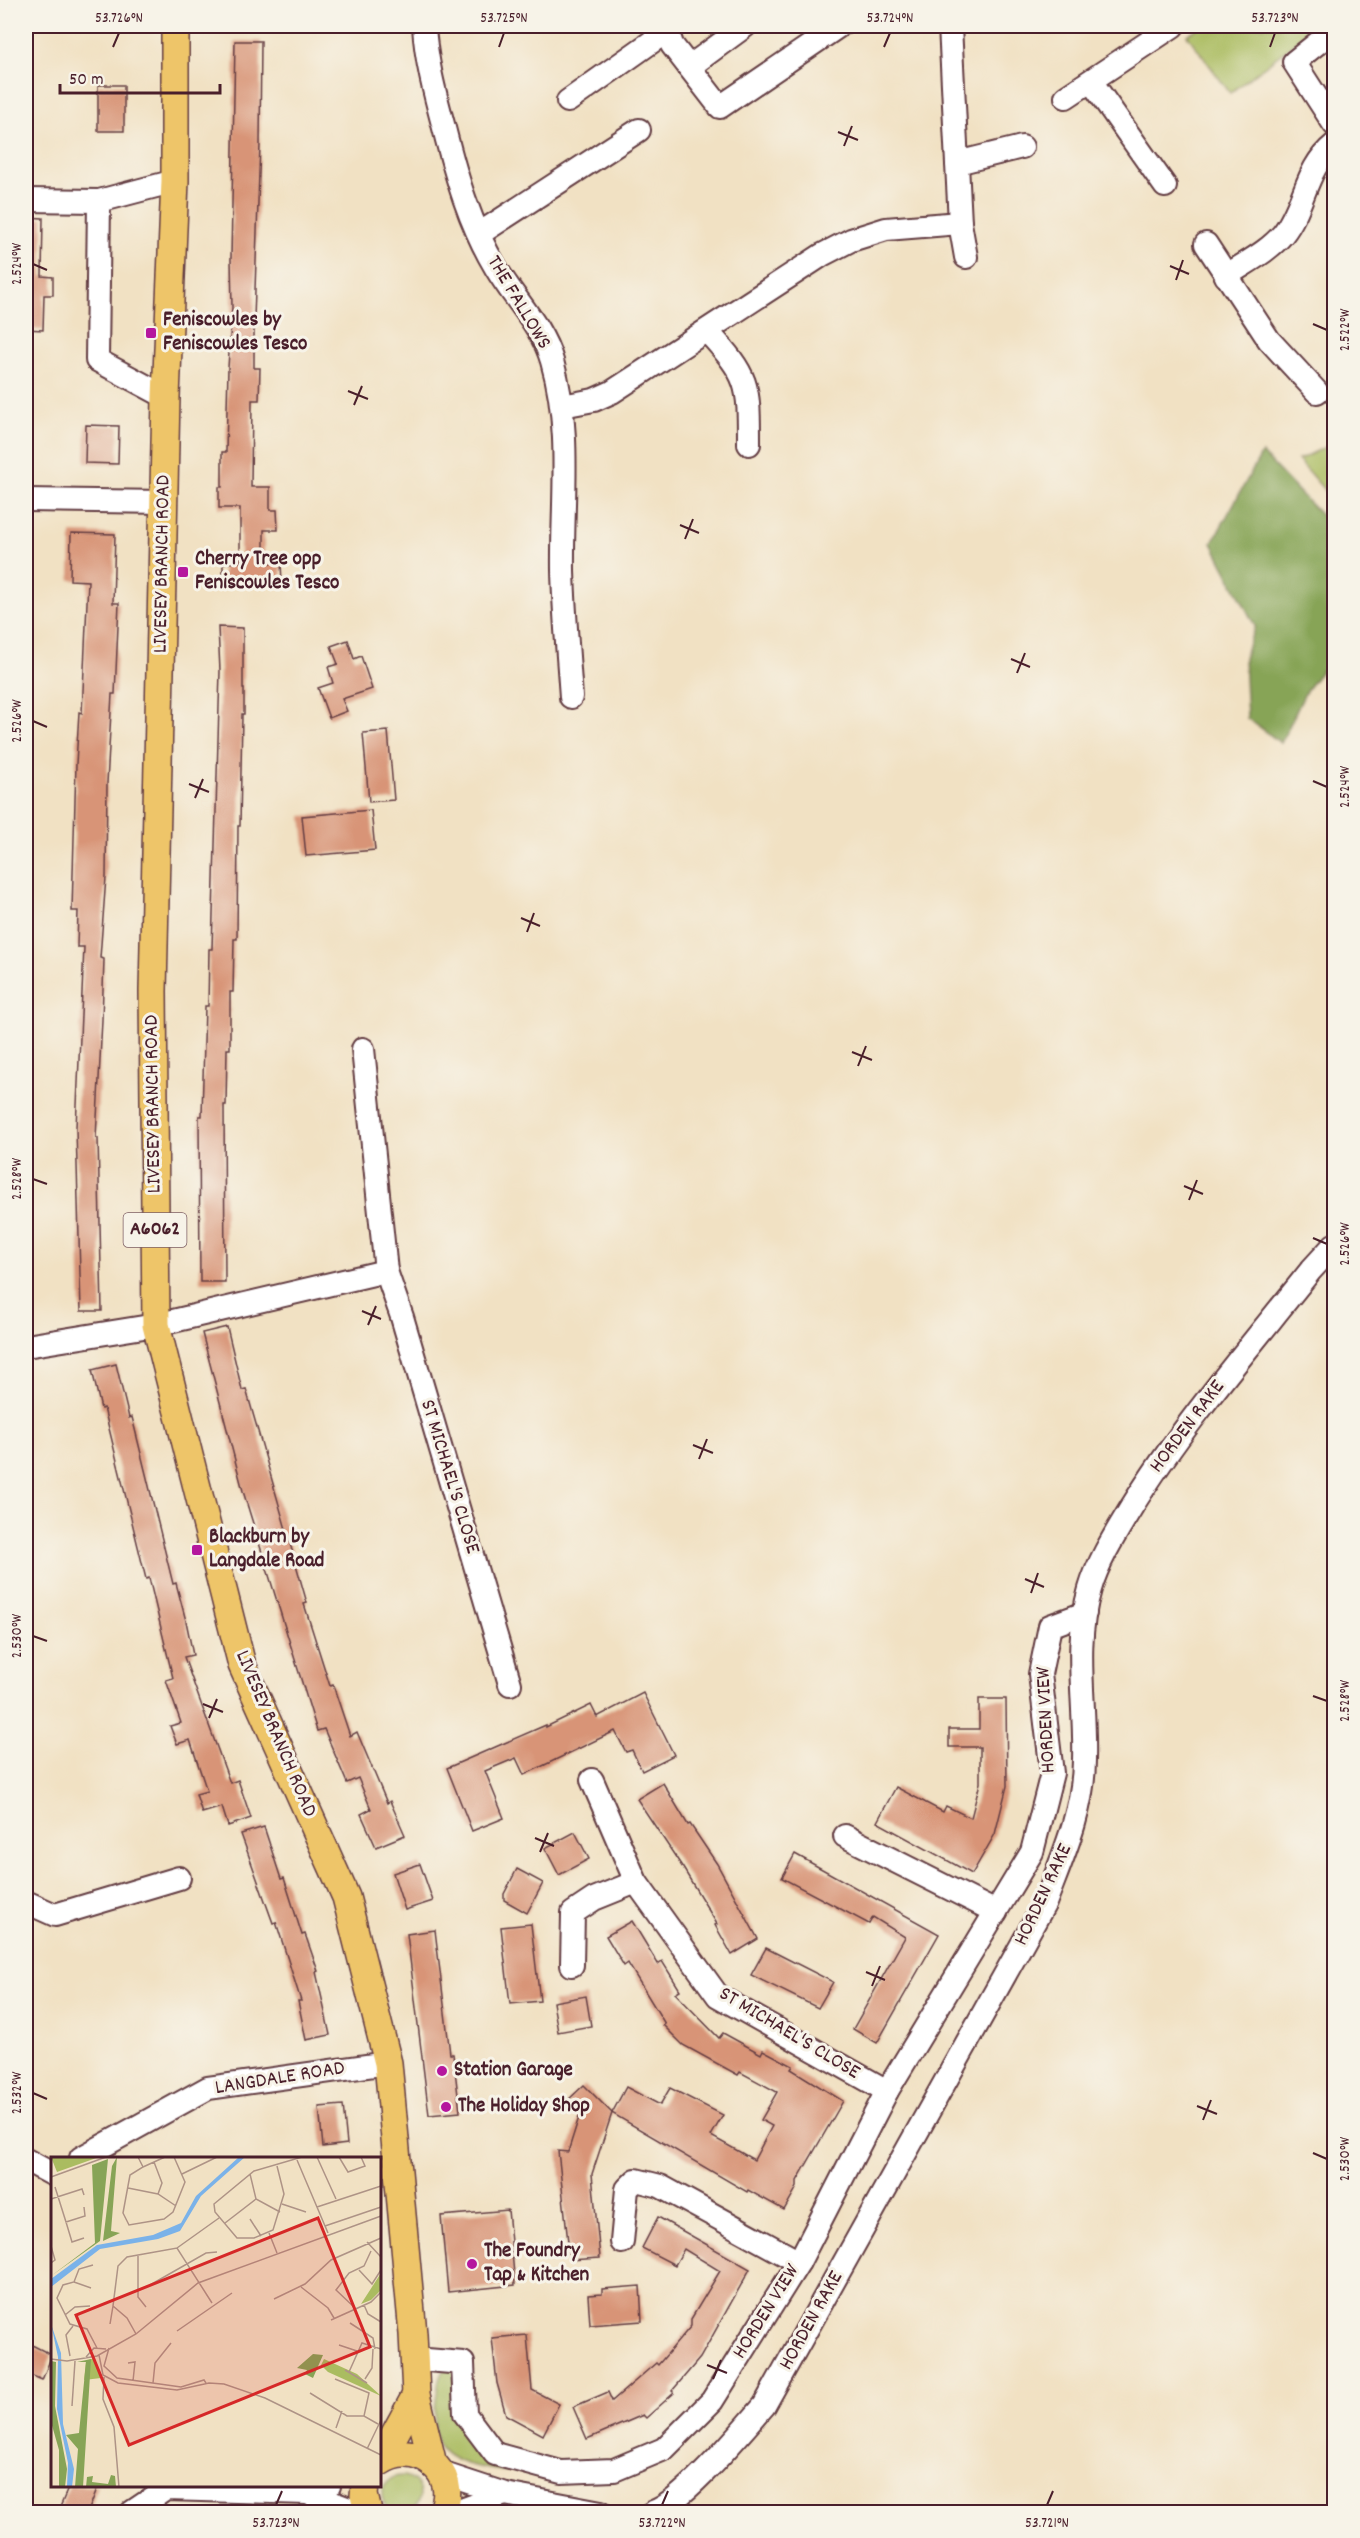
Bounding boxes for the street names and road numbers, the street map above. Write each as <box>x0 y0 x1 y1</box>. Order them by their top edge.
street label: THE FALLOWS <box>478 250 558 356</box>
street label: LIVESEY BRANCH ROAD <box>146 474 180 654</box>
street label: LIVESEY BRANCH ROAD <box>137 1014 171 1194</box>
road number: A6062 <box>124 1213 186 1247</box>
street label: HORDEN RAKE <box>1143 1374 1233 1480</box>
street label: ST MICHAEL'S CLOSE <box>411 1396 487 1558</box>
street label: LIVESEY BRANCH ROAD <box>226 1646 324 1822</box>
street label: HORDEN VIEW <box>1029 1665 1065 1774</box>
street label: HORDEN RAKE <box>1007 1839 1081 1951</box>
street label: ST MICHAEL'S CLOSE <box>713 1980 866 2088</box>
street label: LANGDALE ROAD <box>213 2054 347 2104</box>
street label: HORDEN VIEW <box>726 2258 809 2365</box>
street label: HORDEN RAKE <box>772 2265 852 2376</box>

